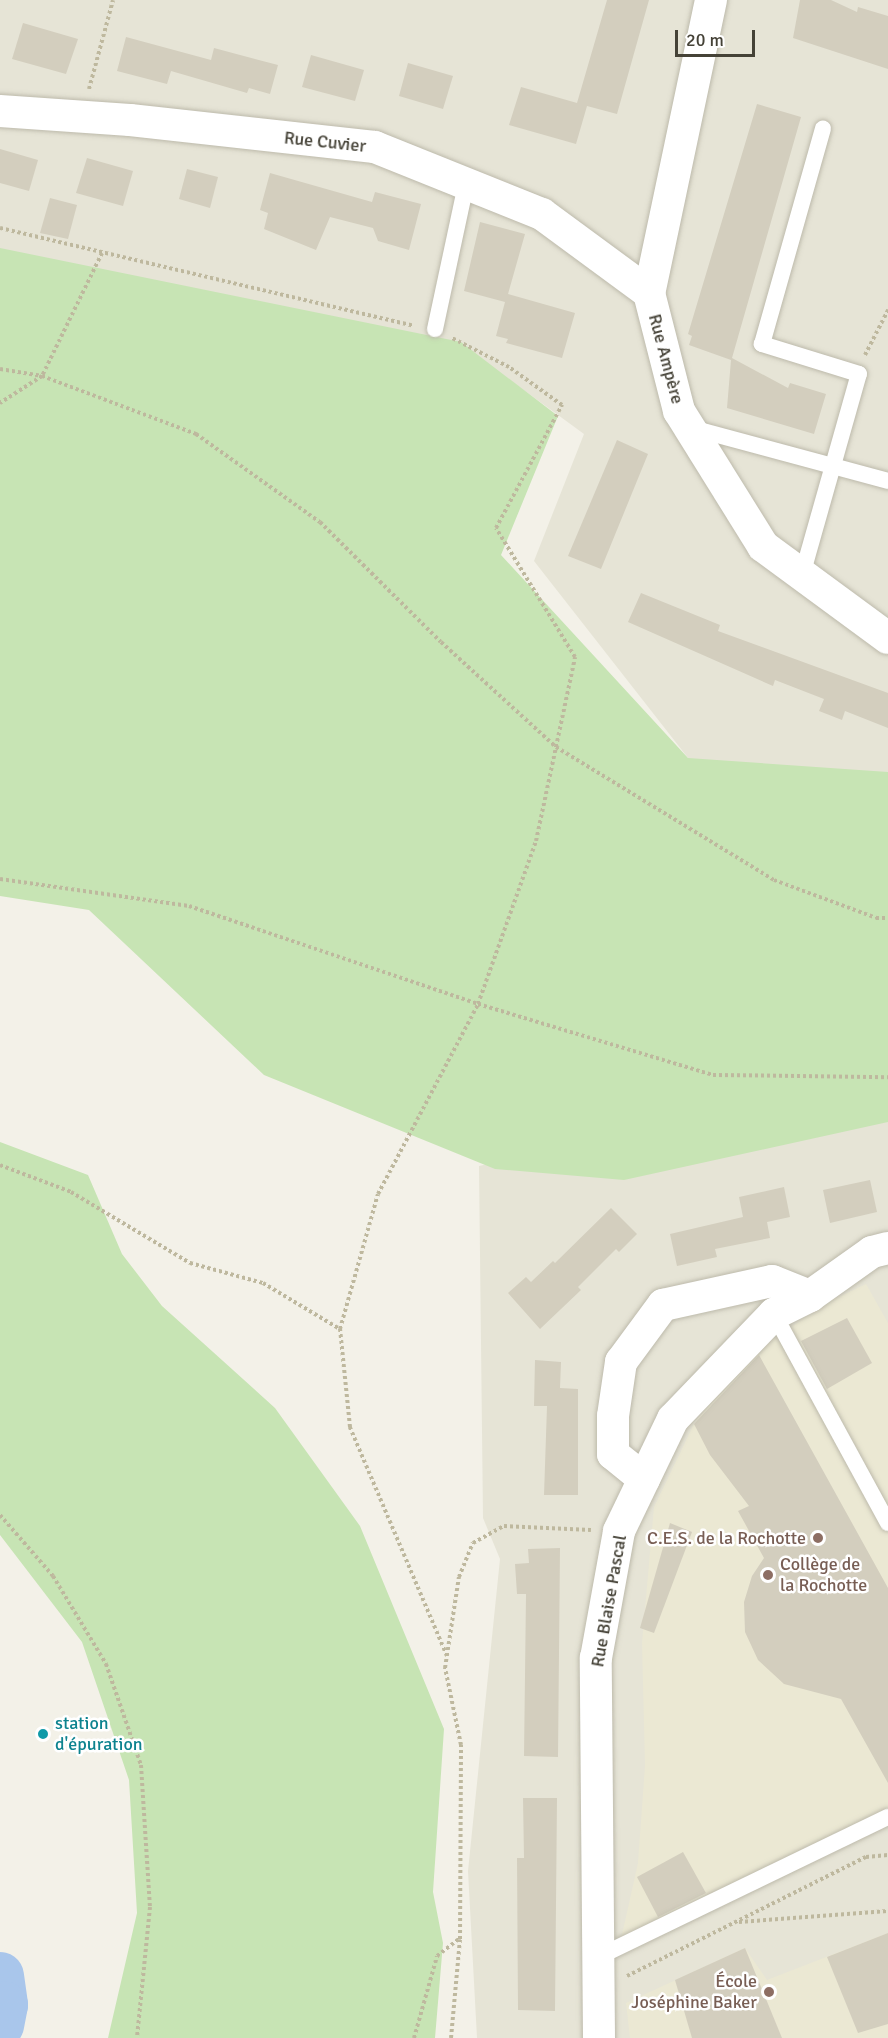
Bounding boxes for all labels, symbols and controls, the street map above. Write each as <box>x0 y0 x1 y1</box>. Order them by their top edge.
scale bar <box>678 18 758 56</box>
text: 20 m <box>686 29 724 51</box>
street label: Rue Cuvier <box>283 127 367 157</box>
street label: Rue Ampère <box>644 312 688 406</box>
place label: C.E.S. de la Rochotte <box>647 1527 806 1549</box>
marker: C.E.S. de la Rochotte <box>811 1531 825 1545</box>
street label: Rue Blaise Pascal <box>587 1533 631 1669</box>
place label: Collège de la Rochotte <box>780 1554 867 1596</box>
marker: Collège de la Rochotte <box>761 1568 775 1582</box>
place label: station d'épuration <box>55 1713 143 1756</box>
marker: station d'épuration <box>36 1727 50 1741</box>
place label: École Joséphine Baker <box>631 1971 757 2014</box>
marker: École Joséphine Baker <box>762 1985 776 1999</box>

